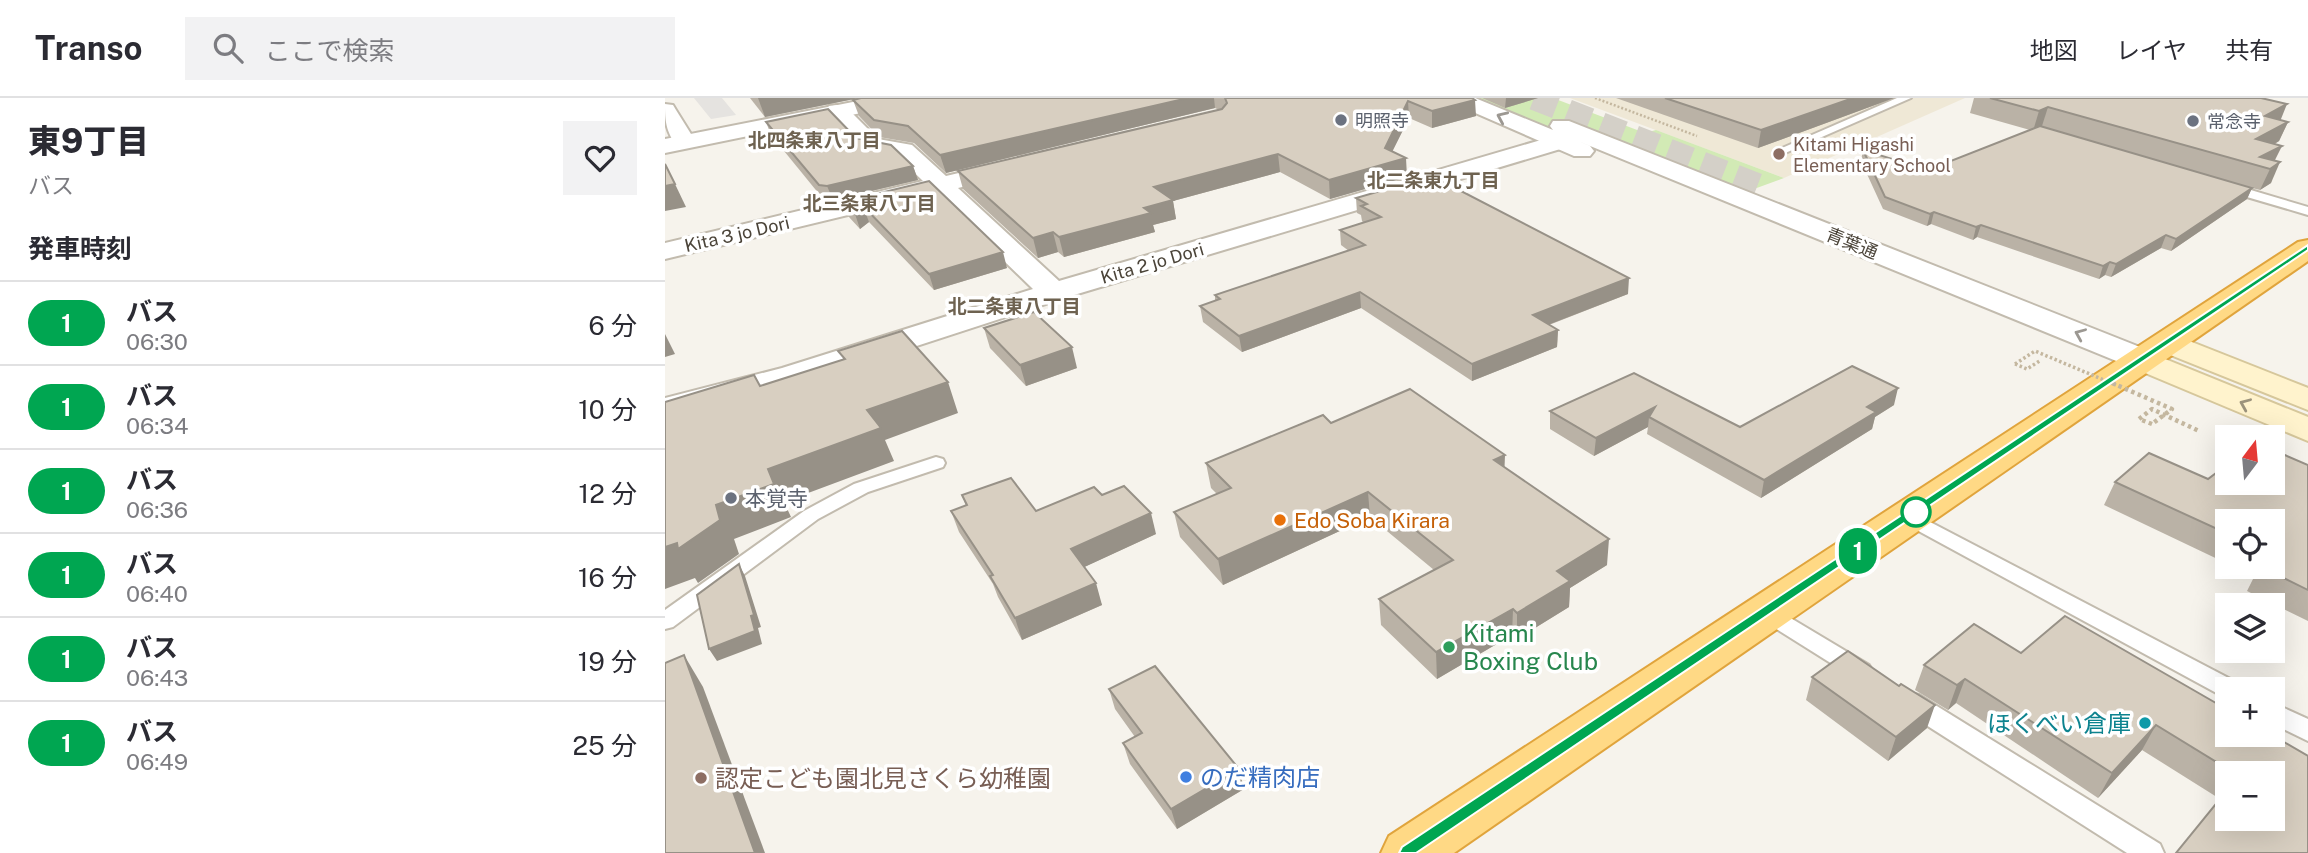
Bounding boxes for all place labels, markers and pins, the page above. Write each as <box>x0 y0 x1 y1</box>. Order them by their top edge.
place label: 明照寺 <box>1355 110 1409 131</box>
place label: 常念寺 <box>2207 111 2261 132</box>
marker: 明照寺 <box>1333 112 1349 128</box>
marker: 常念寺 <box>2185 113 2201 129</box>
place label: Kitami Higashi Elementary School <box>1793 134 1951 176</box>
marker: Kitami Higashi Elementary School <box>1771 146 1787 162</box>
place label: 本覚寺 <box>745 486 808 511</box>
marker: 本覚寺 <box>723 490 739 506</box>
unlabelled marker <box>1901 497 1931 527</box>
place label: Edo Soba Kirara <box>1294 508 1450 533</box>
marker: Edo Soba Kirara <box>1272 512 1288 528</box>
place label: Kitami Boxing Club <box>1463 619 1598 675</box>
marker: Kitami Boxing Club <box>1441 639 1457 655</box>
place label: ほくべい倉庫 <box>1987 709 2131 737</box>
marker: ほくべい倉庫 <box>2137 715 2153 731</box>
place label: のだ精肉店 <box>1200 763 1320 791</box>
place label: 認定こども園北見さくら幼稚園 <box>715 764 1051 792</box>
marker: のだ精肉店 <box>1178 769 1194 785</box>
marker: 認定こども園北見さくら幼稚園 <box>693 770 709 786</box>

